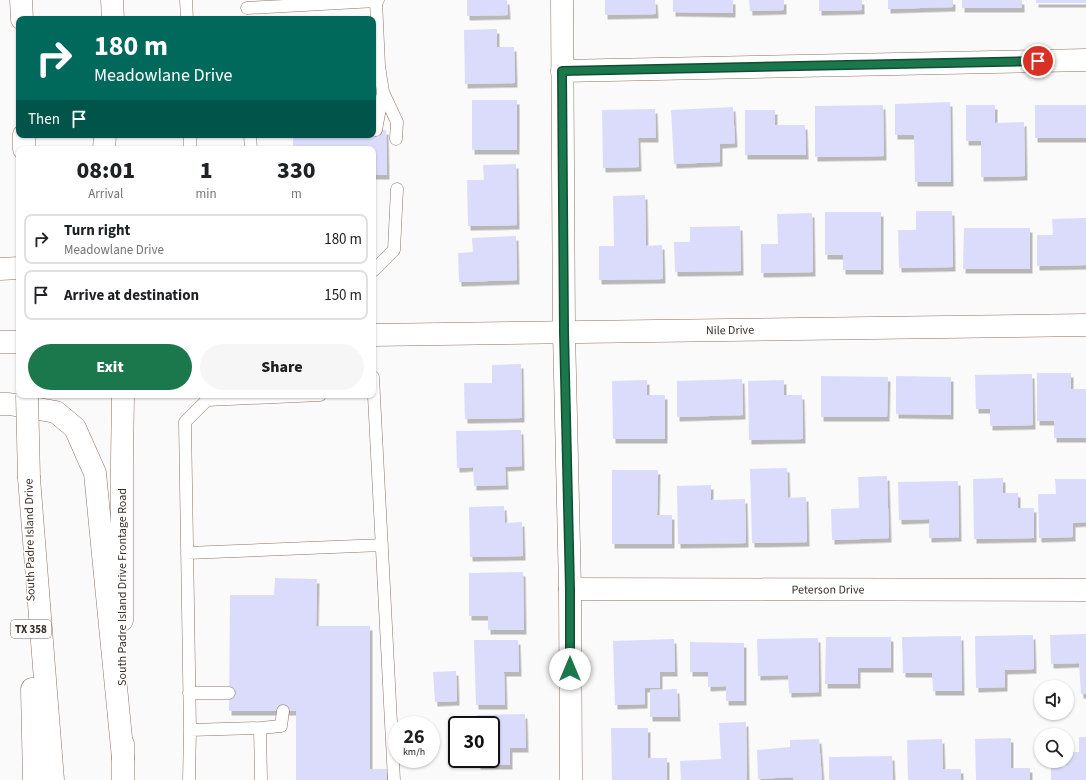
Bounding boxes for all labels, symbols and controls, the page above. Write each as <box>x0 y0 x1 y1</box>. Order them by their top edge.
text: 180 m <box>94 26 168 66</box>
icon: right <box>28 32 80 84</box>
pin <box>1021 44 1055 78</box>
icon: arrive <box>1027 50 1049 72</box>
text: Meadowlane Drive <box>94 63 233 88</box>
icon: arrive <box>68 108 90 130</box>
text: Then <box>28 109 60 130</box>
text: 08:01 <box>76 153 135 188</box>
text: 1 <box>200 153 213 188</box>
text: 330 <box>277 153 316 188</box>
text: Arrival <box>88 185 123 203</box>
text: min <box>196 185 217 203</box>
text: m <box>291 185 302 203</box>
text: Turn right <box>64 220 130 241</box>
icon: right <box>30 228 52 250</box>
text: 180 m <box>324 229 362 250</box>
text: Meadowlane Drive <box>64 241 164 259</box>
icon: arrive <box>30 284 52 306</box>
text: Arrive at destination <box>64 285 199 306</box>
text: 150 m <box>324 285 362 306</box>
street label: Nile Drive <box>706 321 754 339</box>
button: Exit <box>28 344 192 390</box>
button: Share <box>200 344 364 390</box>
street label: South Padre Island Drive <box>20 478 40 602</box>
street label: South Padre Island Drive Frontage Road <box>114 488 131 686</box>
street label: Peterson Drive <box>792 581 865 598</box>
road number: TX 358 <box>11 620 51 638</box>
position arrow <box>549 648 591 690</box>
map controls <box>1034 680 1074 768</box>
button: sound <box>1034 680 1074 720</box>
speed limit sign: 30 <box>448 716 500 768</box>
text: 26 <box>403 723 425 751</box>
button: search <box>1034 728 1074 768</box>
text: km/h <box>403 745 425 759</box>

